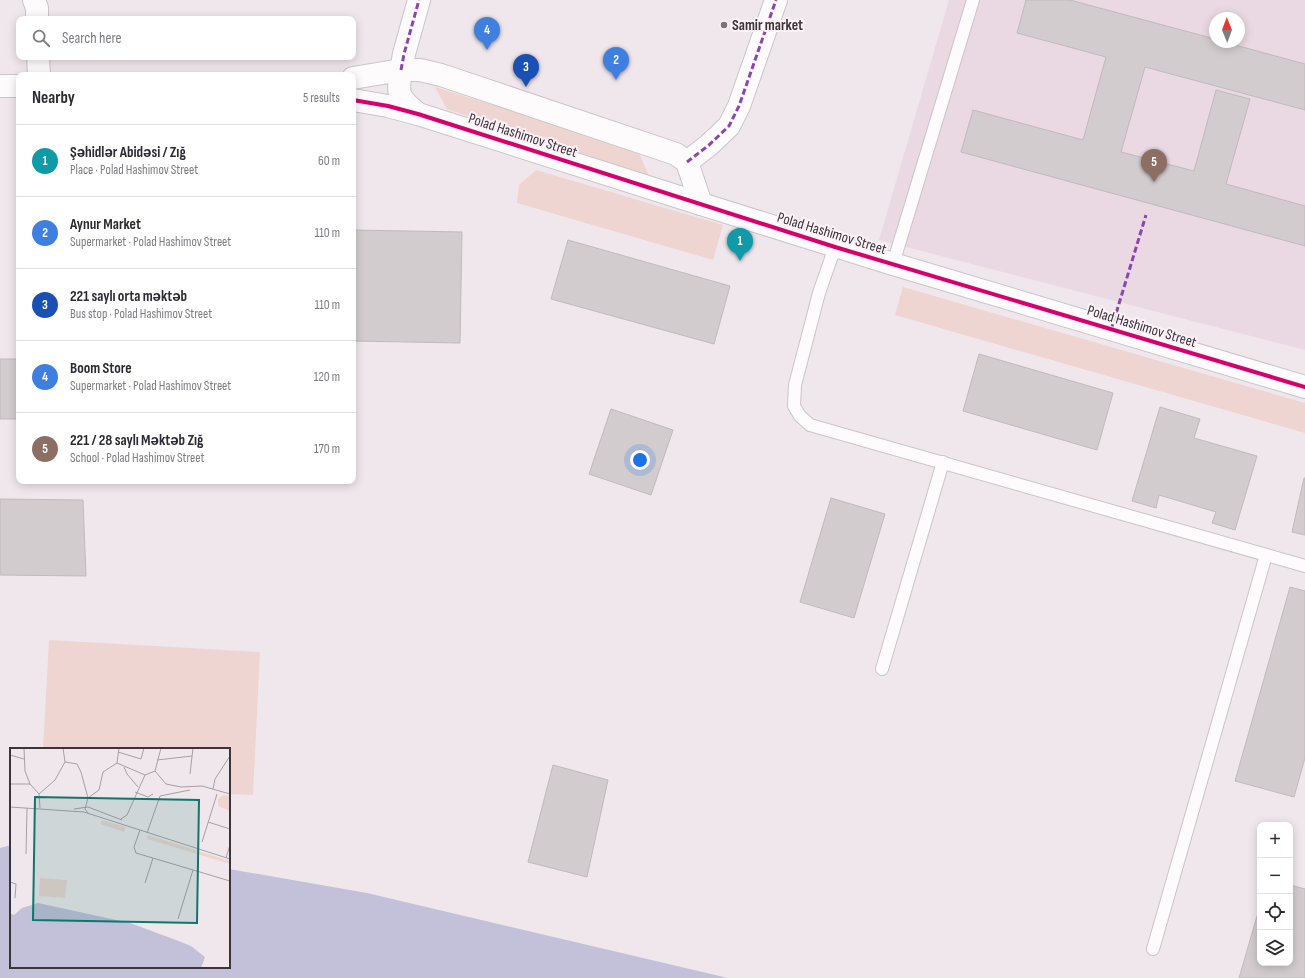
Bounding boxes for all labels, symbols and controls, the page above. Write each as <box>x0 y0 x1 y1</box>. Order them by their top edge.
north arrow <box>1209 12 1245 48</box>
search box <box>16 16 356 60</box>
place label: Samir market <box>732 16 803 35</box>
pin: 4 <box>474 17 500 50</box>
marker: Samir market <box>719 20 729 30</box>
icon: search <box>30 27 52 49</box>
text: Search here <box>62 29 122 48</box>
pin: 2 <box>603 47 629 80</box>
pin: 3 <box>513 54 539 87</box>
text: Nearby <box>32 88 75 108</box>
text: 5 results <box>303 90 340 106</box>
street label: Polad Hashimov Street <box>466 109 580 162</box>
text: Şəhidlər Abidəsi / Zığ <box>70 143 186 162</box>
pin: 5 <box>1141 149 1167 182</box>
text: 1 <box>42 153 48 169</box>
text: 60 m <box>318 153 340 169</box>
text: Place · Polad Hashimov Street <box>70 162 198 178</box>
street label: Polad Hashimov Street <box>775 208 889 259</box>
text: Aynur Market <box>70 215 141 234</box>
text: 2 <box>42 225 48 241</box>
text: 110 m <box>315 225 340 241</box>
pin: 1 <box>727 228 753 261</box>
text: Supermarket · Polad Hashimov Street <box>70 234 231 250</box>
text: 221 saylı orta məktəb <box>70 287 187 306</box>
text: 3 <box>42 297 48 313</box>
text: 110 m <box>315 297 340 313</box>
street label: Polad Hashimov Street <box>1085 301 1199 352</box>
text: Bus stop · Polad Hashimov Street <box>70 306 212 322</box>
text: Boom Store <box>70 359 132 378</box>
text: 4 <box>42 369 48 385</box>
text: 120 m <box>314 369 340 385</box>
text: Supermarket · Polad Hashimov Street <box>70 378 231 394</box>
text: 221 / 28 saylı Məktəb Zığ <box>70 431 203 450</box>
text: 5 <box>42 441 48 457</box>
text: 170 m <box>314 441 340 457</box>
text: School · Polad Hashimov Street <box>70 450 204 466</box>
your location <box>630 450 650 470</box>
inset map <box>10 748 230 968</box>
map controls <box>1257 822 1293 966</box>
button: + <box>1257 822 1293 858</box>
button: − <box>1257 858 1293 894</box>
button: locate <box>1257 894 1293 930</box>
button: layers <box>1257 930 1293 966</box>

